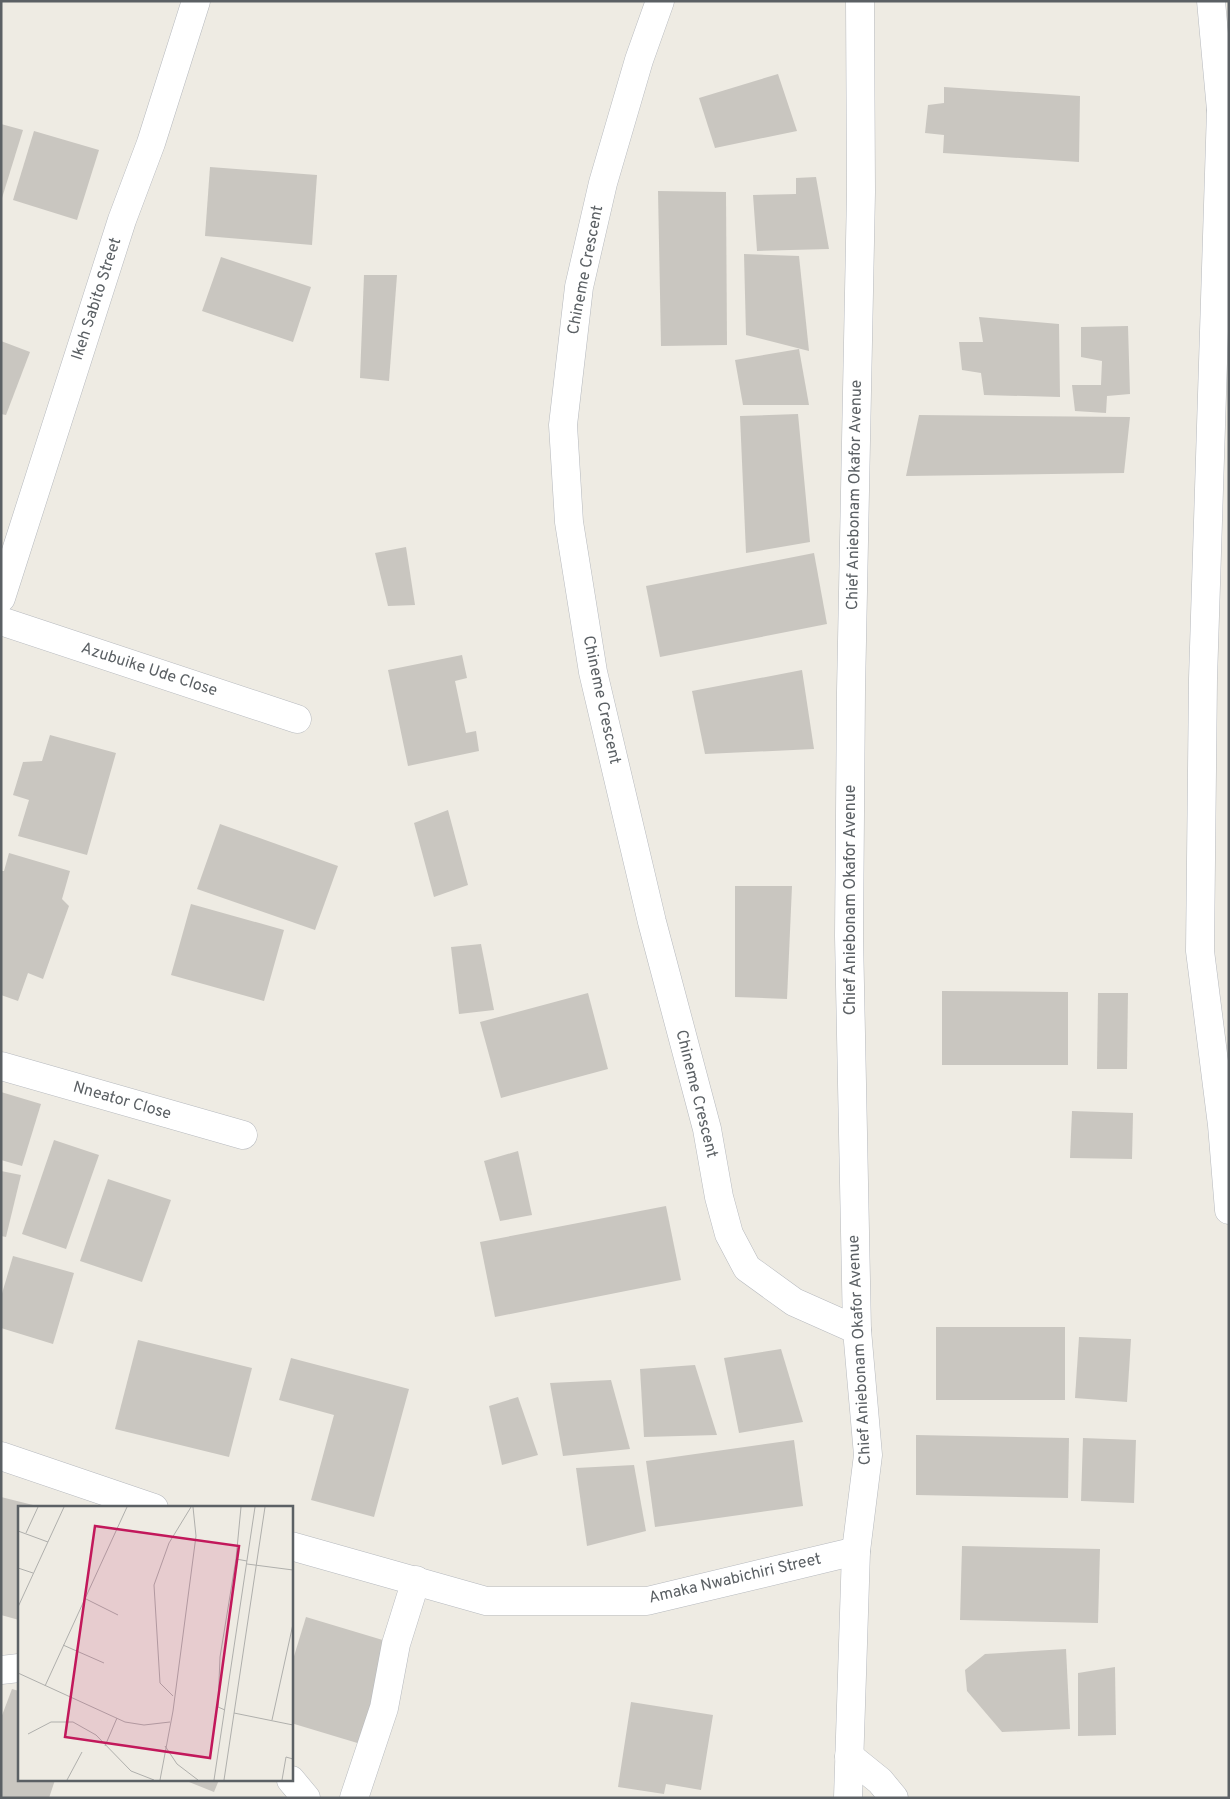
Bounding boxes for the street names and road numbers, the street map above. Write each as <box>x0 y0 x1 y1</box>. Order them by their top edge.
street label: Chineme Crescent <box>564 204 608 336</box>
street label: Ikeh Sabito Street <box>68 235 126 363</box>
street label: Chief Aniebonam Okafor Avenue <box>843 380 867 610</box>
street label: Chineme Crescent <box>578 634 624 766</box>
street label: Azubuike Ude Close <box>78 639 220 701</box>
street label: Chief Aniebonam Okafor Avenue <box>841 785 861 1015</box>
street label: Chineme Crescent <box>670 1028 722 1160</box>
street label: Nneator Close <box>71 1077 173 1125</box>
street label: Chief Aniebonam Okafor Avenue <box>844 1234 876 1466</box>
street label: Amaka Nwabichiri Street <box>647 1549 823 1609</box>

